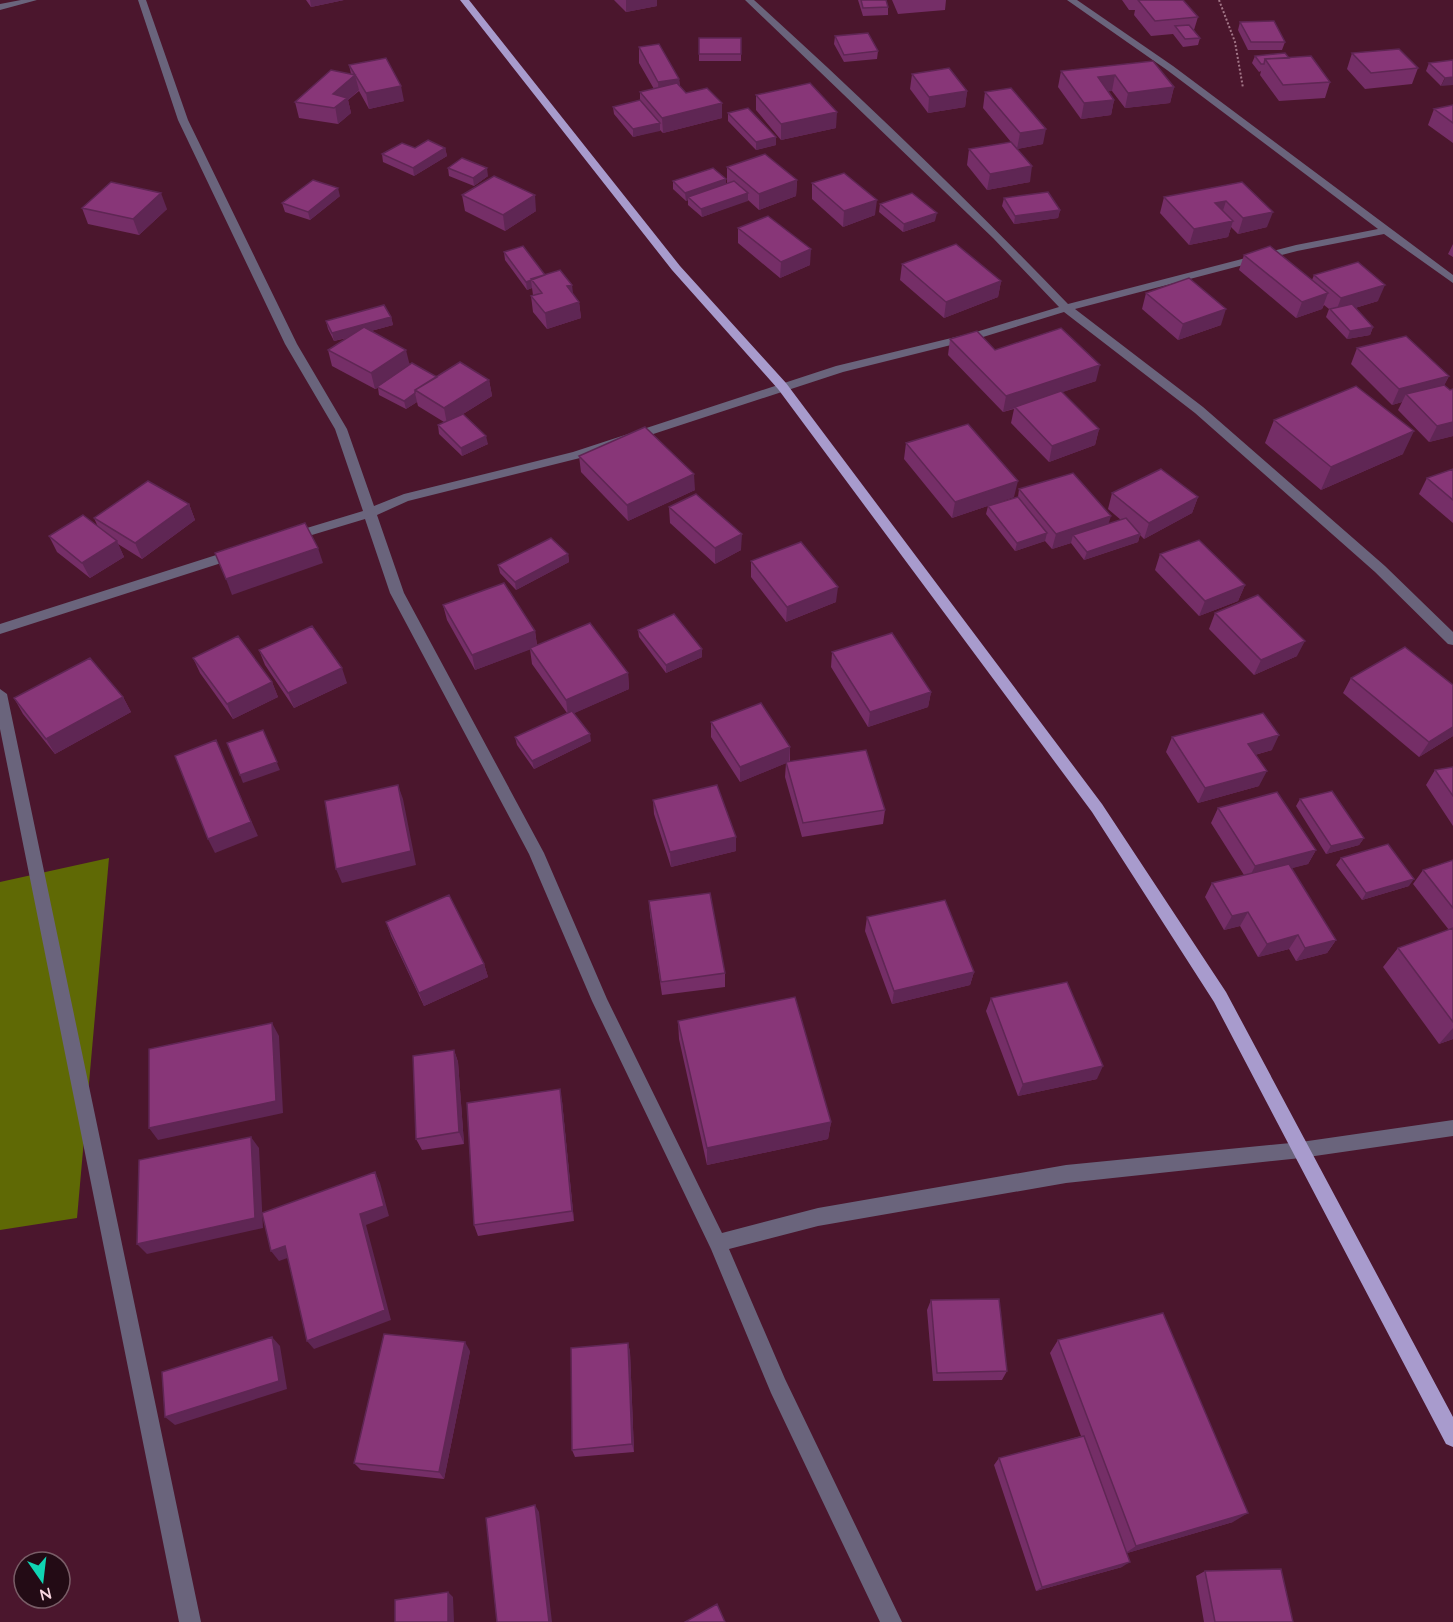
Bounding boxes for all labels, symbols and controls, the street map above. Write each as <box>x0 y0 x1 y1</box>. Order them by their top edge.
north arrow <box>12 1550 72 1610</box>
text: N <box>38 1583 54 1606</box>

